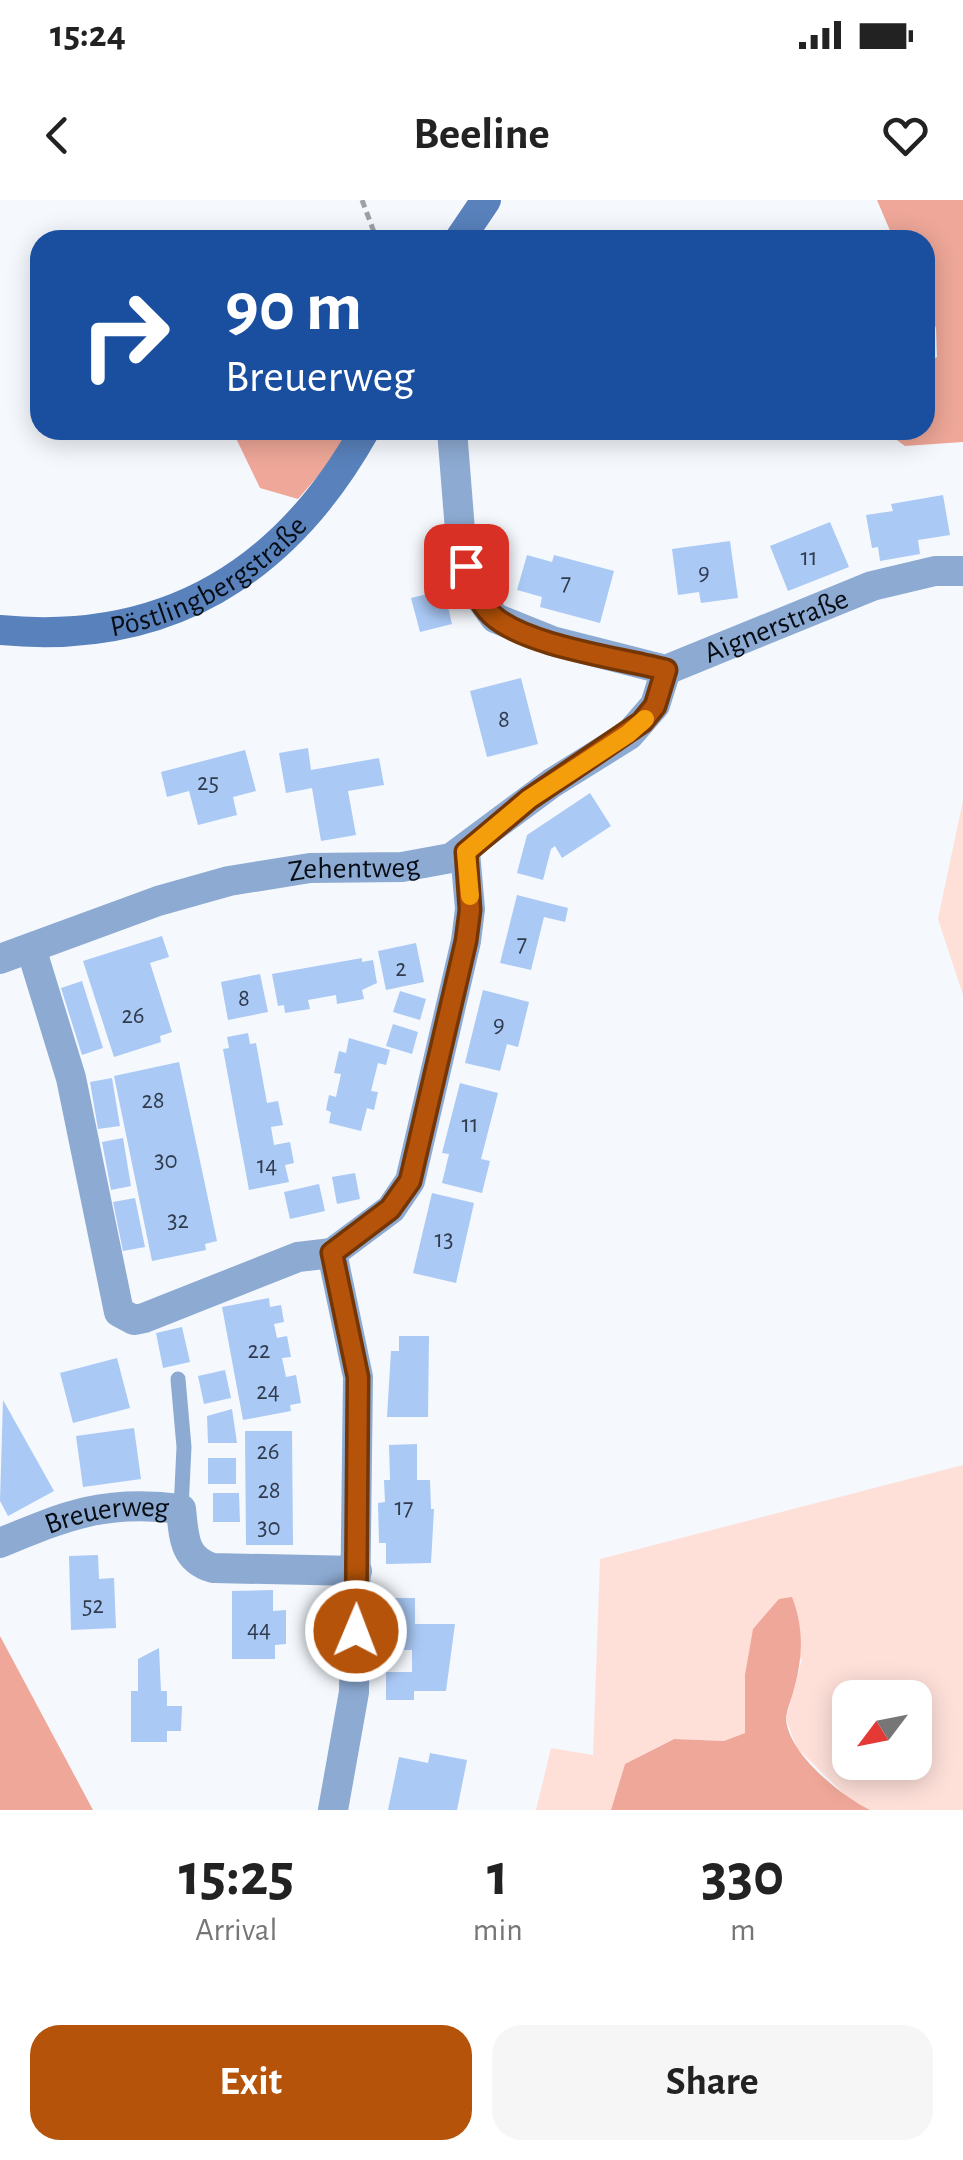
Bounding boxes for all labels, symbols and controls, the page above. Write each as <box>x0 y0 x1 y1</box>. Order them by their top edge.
text: 15:24 <box>50 16 126 54</box>
icon: back <box>30 108 85 163</box>
icon: heart <box>878 108 933 163</box>
text: Beeline <box>413 112 550 157</box>
icon: right <box>60 270 190 400</box>
text: 90 m <box>225 273 362 343</box>
text: Breuerweg <box>225 355 415 400</box>
street label: Pöstlingbergstraße <box>108 510 313 642</box>
pin <box>424 524 509 609</box>
icon: arrive <box>439 539 494 594</box>
house number: 11 <box>800 545 818 570</box>
house number: 9 <box>698 560 710 585</box>
house number: 7 <box>561 570 571 595</box>
street label: Aignerstraße <box>700 583 853 669</box>
house number: 8 <box>498 707 510 732</box>
house number: 25 <box>197 770 219 795</box>
street label: Zehentweg <box>286 850 423 887</box>
house number: 7 <box>517 931 527 956</box>
house number: 2 <box>395 956 407 981</box>
house number: 8 <box>238 986 250 1011</box>
house number: 26 <box>121 1003 145 1028</box>
house number: 9 <box>493 1012 505 1037</box>
house number: 28 <box>141 1088 165 1113</box>
house number: 11 <box>461 1112 479 1137</box>
house number: 30 <box>154 1148 178 1173</box>
house number: 14 <box>257 1153 277 1178</box>
house number: 32 <box>167 1208 189 1233</box>
house number: 13 <box>435 1227 453 1252</box>
house number: 22 <box>248 1338 270 1363</box>
house number: 24 <box>256 1379 280 1404</box>
house number: 26 <box>256 1439 280 1464</box>
house number: 28 <box>257 1478 281 1503</box>
street label: Breuerweg <box>41 1492 170 1540</box>
house number: 17 <box>394 1495 414 1520</box>
house number: 30 <box>257 1515 281 1540</box>
position arrow <box>304 1579 408 1683</box>
house number: 52 <box>82 1593 104 1618</box>
house number: 44 <box>247 1617 271 1642</box>
north arrow <box>832 1680 932 1780</box>
map controls <box>832 1680 932 1780</box>
text: 15:25 <box>179 1846 294 1906</box>
text: 1 <box>487 1846 509 1906</box>
text: 330 <box>701 1846 784 1906</box>
text: Arrival <box>195 1914 278 1946</box>
text: min <box>473 1914 523 1946</box>
text: m <box>730 1914 756 1946</box>
button: Exit <box>30 2025 472 2140</box>
button: Share <box>492 2025 933 2140</box>

